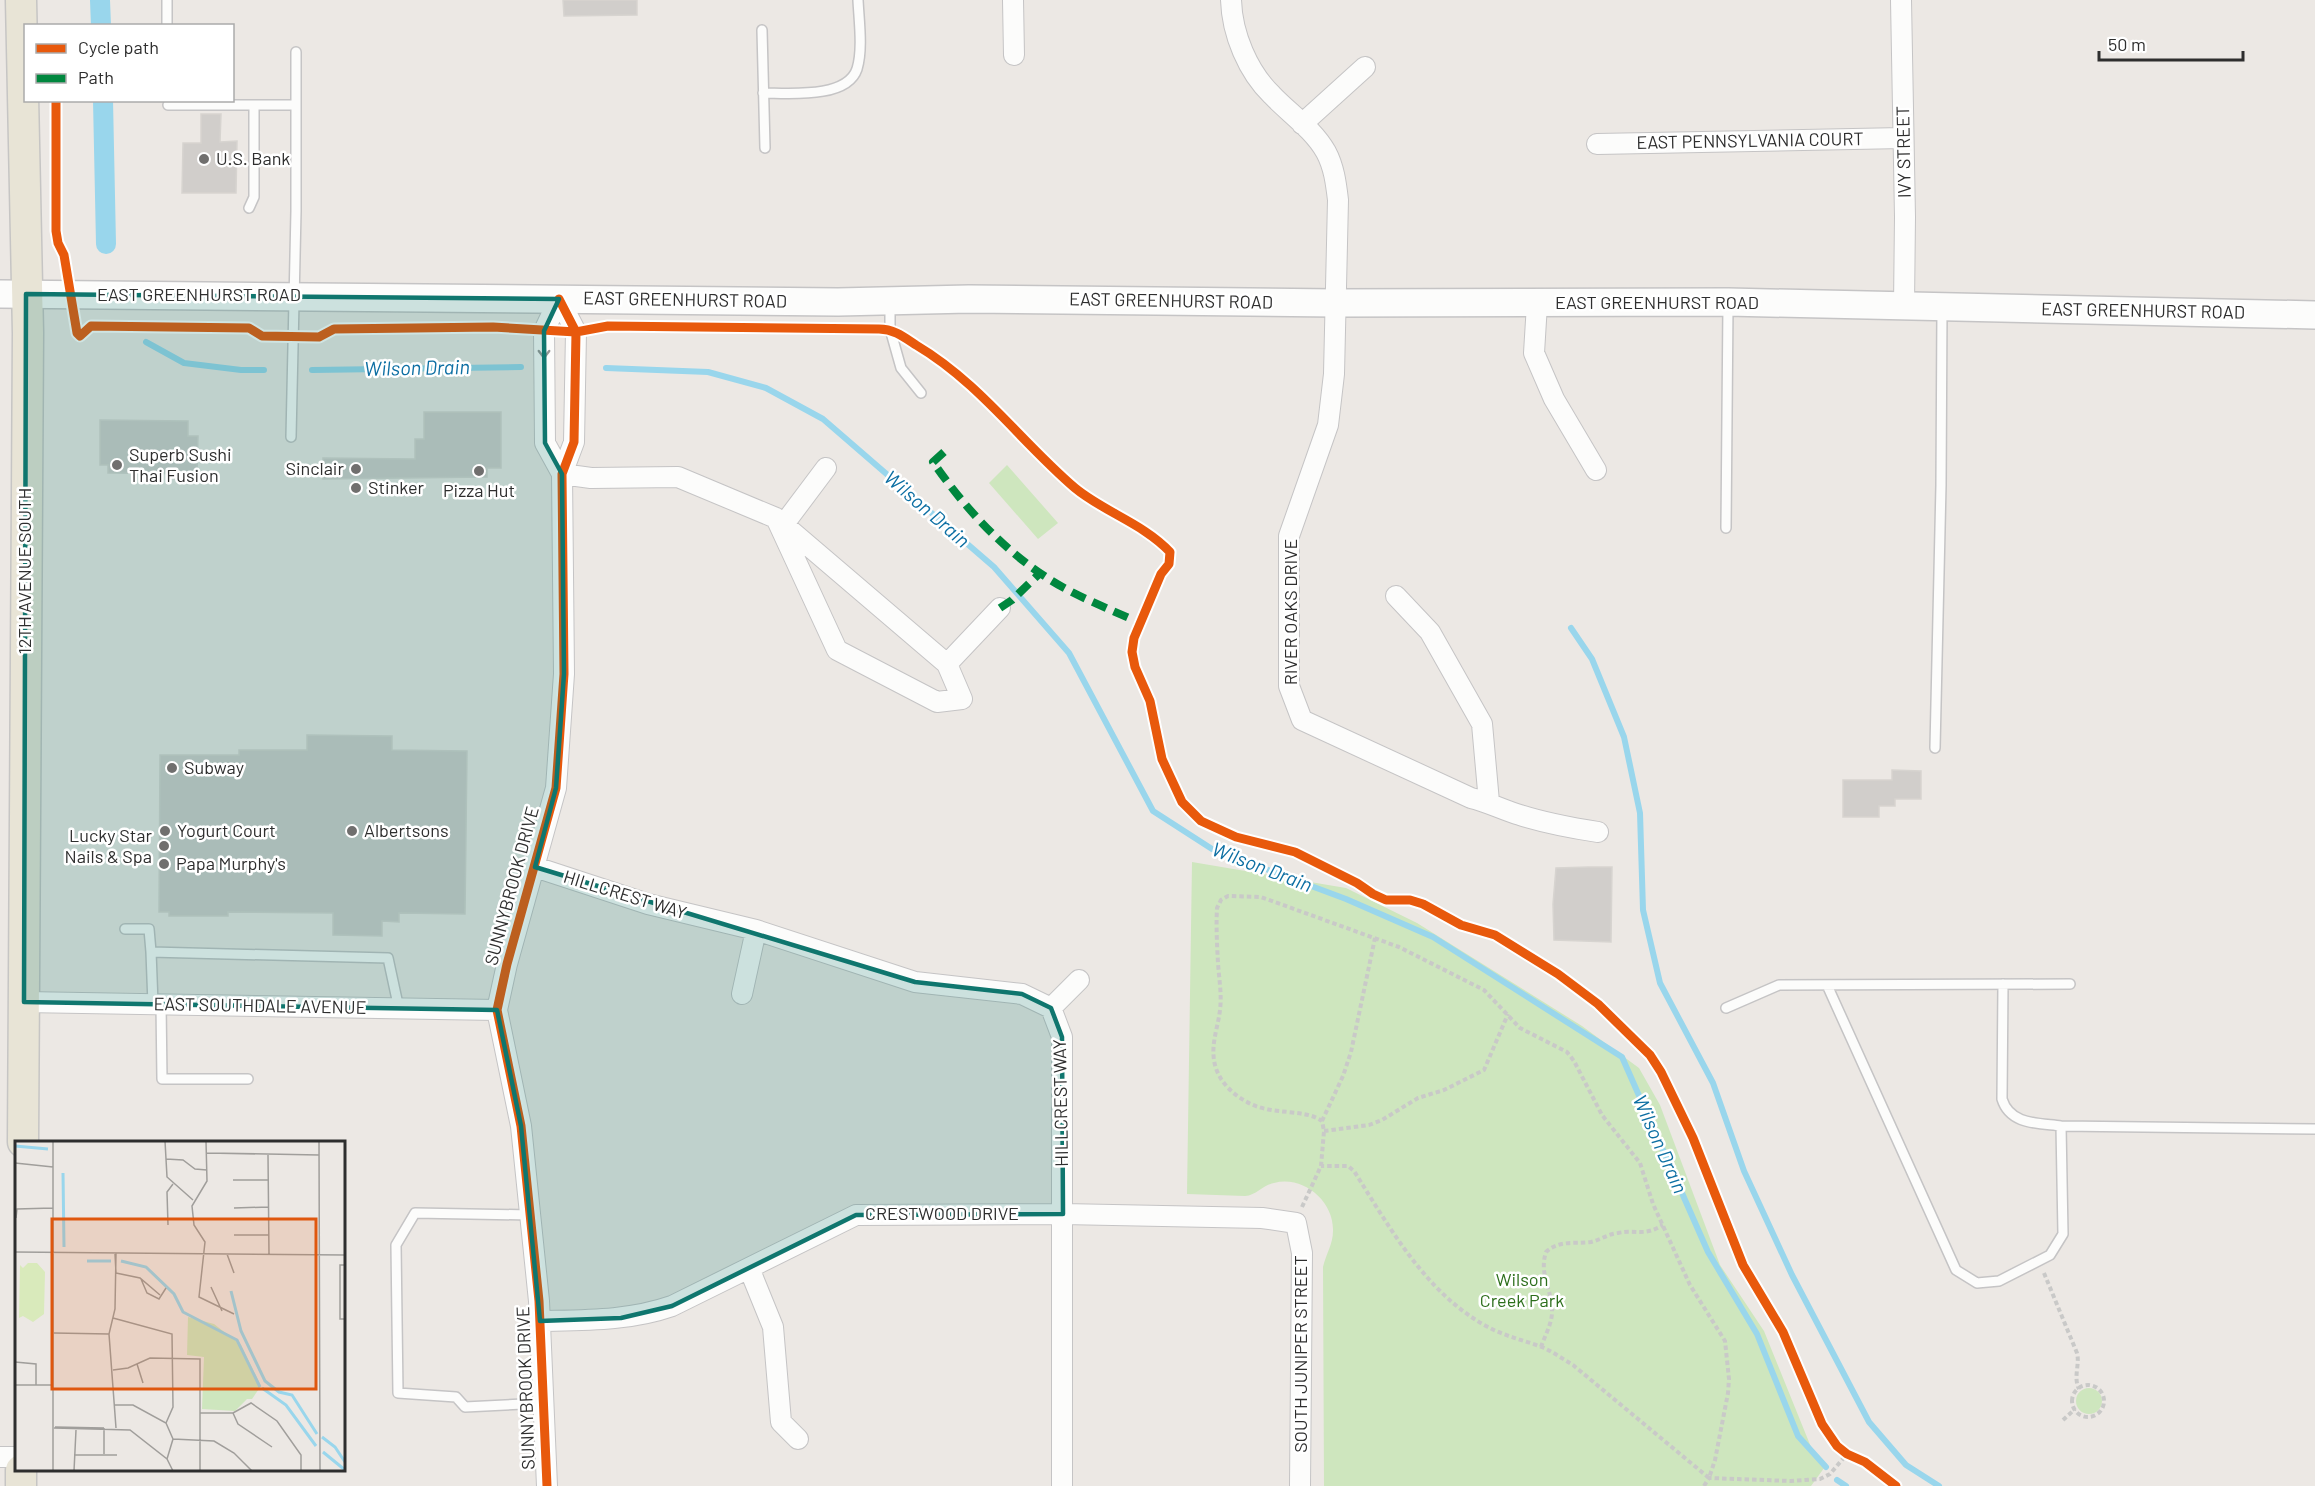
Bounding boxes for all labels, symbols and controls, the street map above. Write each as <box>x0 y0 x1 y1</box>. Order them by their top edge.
legend <box>24 24 234 102</box>
scale bar <box>2099 24 2243 62</box>
text: 50 m <box>2108 33 2146 55</box>
text: Cycle path <box>78 36 159 58</box>
text: Path <box>78 66 114 88</box>
street label: IVY STREET <box>1891 106 1915 198</box>
street label: EAST PENNSYLVANIA COURT <box>1636 127 1864 153</box>
place label: U.S. Bank <box>216 147 290 169</box>
marker: U.S. Bank <box>197 152 211 166</box>
street label: EAST GREENHURST ROAD <box>97 283 301 305</box>
street label: EAST GREENHURST ROAD <box>583 286 787 312</box>
street label: EAST GREENHURST ROAD <box>1069 287 1273 313</box>
street label: EAST GREENHURST ROAD <box>1555 291 1759 313</box>
street label: EAST GREENHURST ROAD <box>2041 297 2245 323</box>
one-way arrow <box>538 349 550 358</box>
water label: Wilson Drain <box>364 354 470 380</box>
place label: Superb Sushi Thai Fusion <box>129 443 232 486</box>
place label: Sinclair <box>285 457 344 479</box>
marker: Superb Sushi Thai Fusion <box>110 458 124 472</box>
marker: Sinclair <box>349 462 363 476</box>
marker: Pizza Hut <box>472 464 486 478</box>
water label: Wilson Drain <box>880 465 975 552</box>
place label: Stinker <box>368 476 425 498</box>
place label: Pizza Hut <box>443 479 515 501</box>
marker: Stinker <box>349 481 363 495</box>
street label: 12TH AVENUE SOUTH <box>13 488 35 654</box>
street label: RIVER OAKS DRIVE <box>1279 539 1301 685</box>
place label: Subway <box>184 756 244 778</box>
marker: Subway <box>165 761 179 775</box>
street label: SUNNYBROOK DRIVE <box>479 804 543 968</box>
place label: Yogurt Court <box>177 819 276 841</box>
place label: Albertsons <box>364 819 449 841</box>
place label: Lucky Star Nails & Spa <box>65 824 152 867</box>
marker: Yogurt Court <box>158 824 172 838</box>
marker: Albertsons <box>345 824 359 838</box>
water label: Wilson Drain <box>1209 836 1316 896</box>
marker: Lucky Star Nails & Spa <box>157 839 171 853</box>
place label: Papa Murphy's <box>176 852 286 874</box>
marker: Papa Murphy's <box>157 857 171 871</box>
street label: HILLCREST WAY <box>561 865 690 923</box>
street label: EAST SOUTHDALE AVENUE <box>153 992 367 1018</box>
street label: HILLCREST WAY <box>1048 1039 1072 1167</box>
water label: Wilson Drain <box>1628 1091 1693 1197</box>
inset map <box>15 1141 345 1471</box>
street label: CRESTWOOD DRIVE <box>865 1202 1019 1224</box>
street label: SOUTH JUNIPER STREET <box>1289 1255 1311 1453</box>
park label: Wilson Creek Park <box>1480 1268 1564 1311</box>
street label: SUNNYBROOK DRIVE <box>511 1306 539 1470</box>

